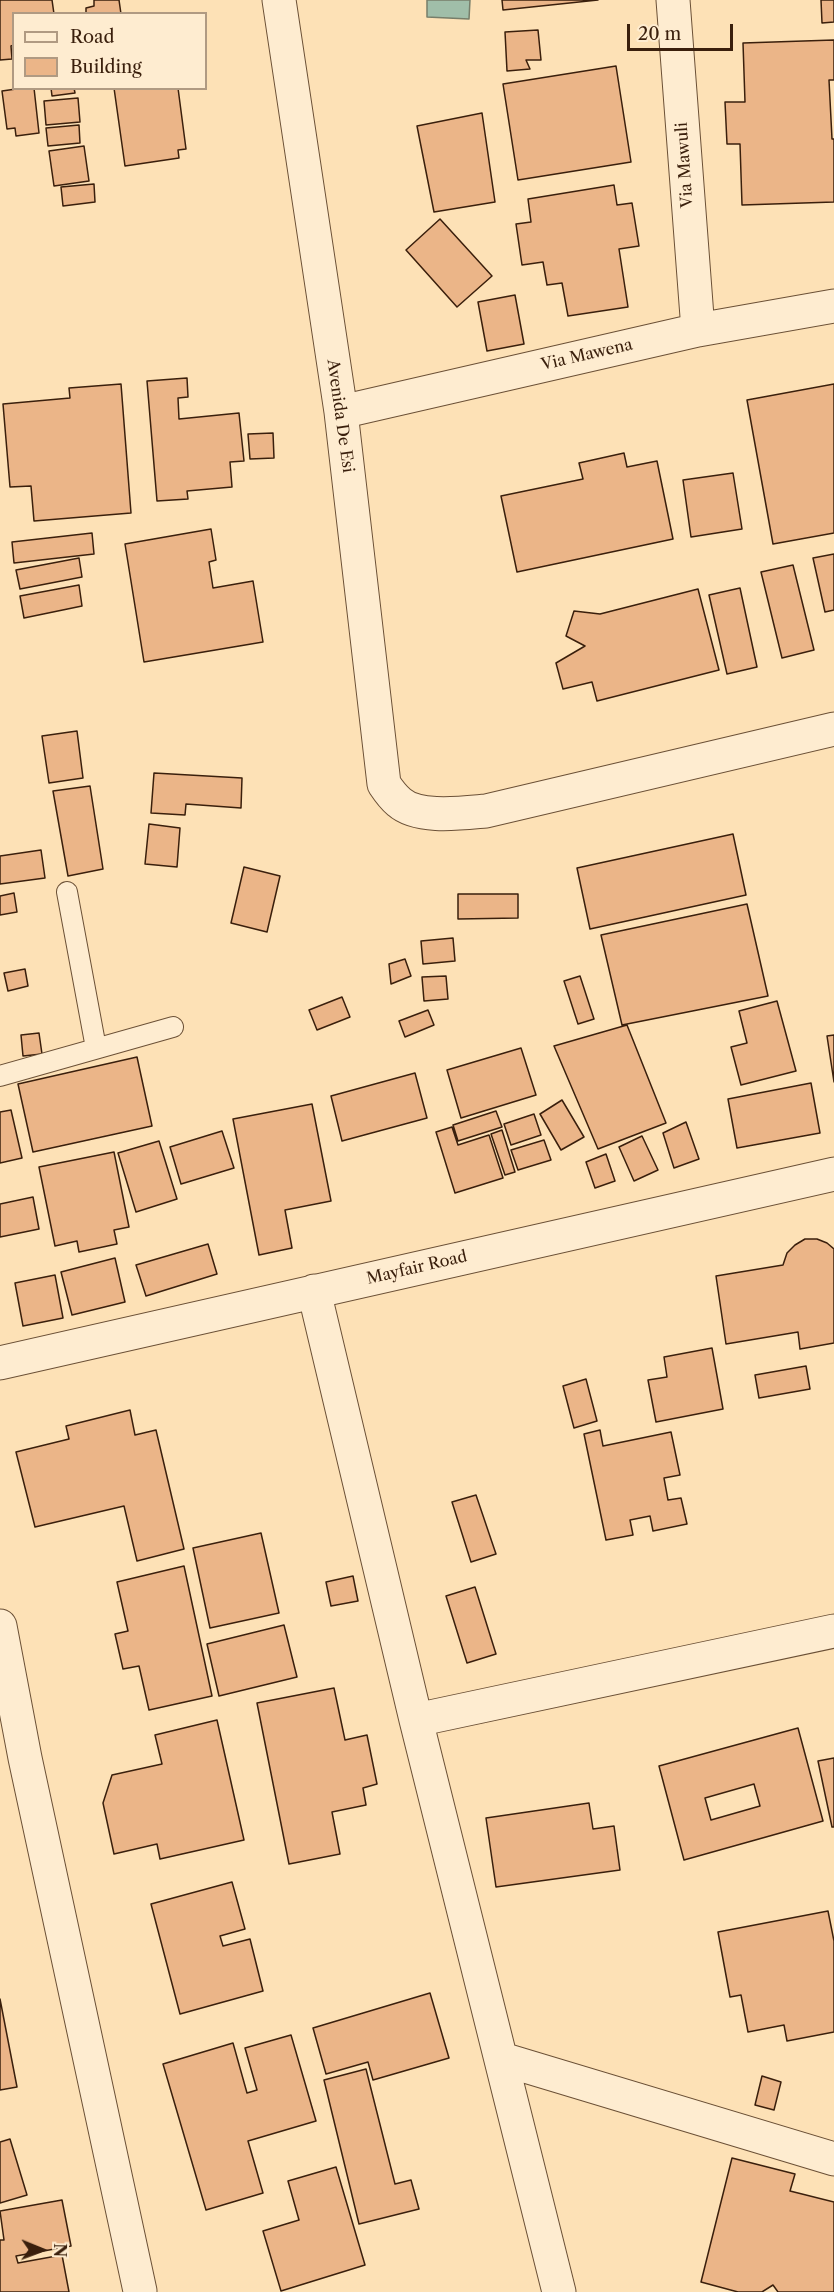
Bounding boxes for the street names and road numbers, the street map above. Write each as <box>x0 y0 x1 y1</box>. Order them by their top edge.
street label: Via Mawuli <box>672 121 698 209</box>
street label: Via Mawena <box>539 335 635 375</box>
street label: Avenida De Esi <box>323 358 357 474</box>
street label: Mayfair Road <box>365 1247 469 1289</box>

